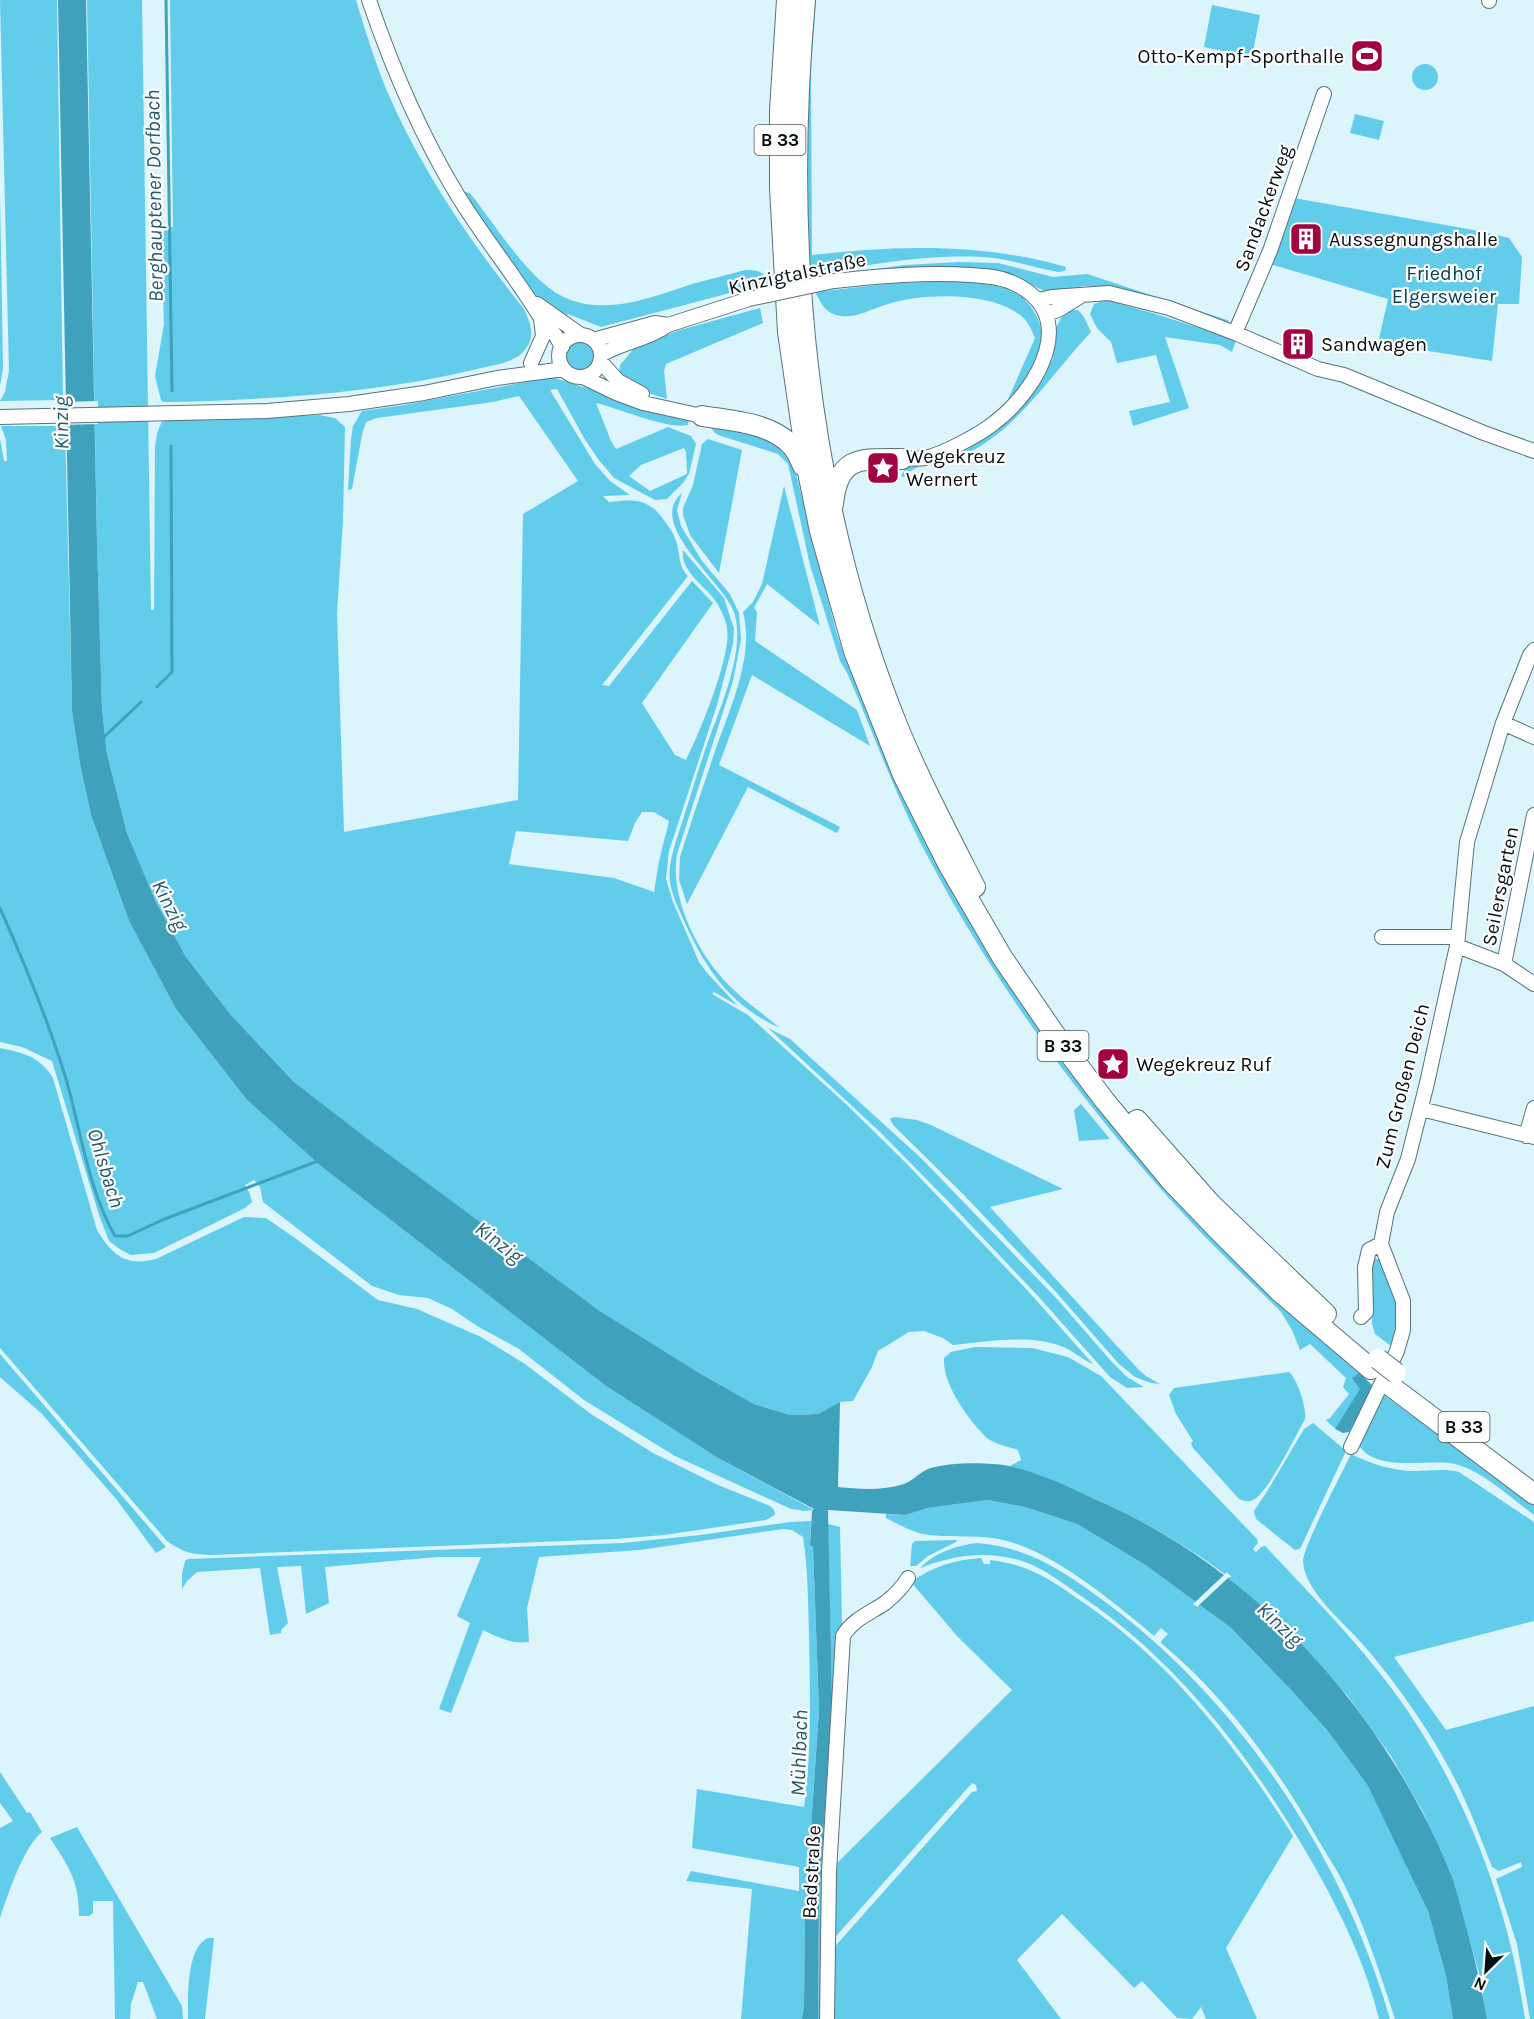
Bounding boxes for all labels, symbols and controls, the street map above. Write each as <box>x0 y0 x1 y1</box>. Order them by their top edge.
sports icon: Otto-Kempf-Sporthalle <box>1349 38 1385 74</box>
place label: Otto-Kempf-Sporthalle <box>1138 45 1344 68</box>
water label: Berghauptener Dorfbach <box>140 90 168 302</box>
road number: B 33 <box>754 125 806 155</box>
street label: Sandackerweg <box>1230 142 1297 275</box>
building icon: Aussegnungshalle <box>1288 221 1324 257</box>
place label: Aussegnungshalle <box>1329 228 1498 251</box>
street label: Kinzigtalstraße <box>726 248 868 299</box>
park label: Friedhof Elgersweier <box>1392 262 1497 308</box>
building icon: Sandwagen <box>1280 326 1316 362</box>
place label: Sandwagen <box>1321 333 1427 356</box>
water label: Kinzig <box>49 395 73 450</box>
place label: Wegekreuz Wernert <box>906 445 1005 491</box>
place icon: Wegekreuz Wernert <box>865 450 901 486</box>
street label: Seilersgarten <box>1478 824 1523 948</box>
water label: Kinzig <box>147 876 194 936</box>
street label: Zum Großen Deich <box>1371 1001 1434 1171</box>
road number: B 33 <box>1038 1031 1088 1061</box>
place icon: Wegekreuz Ruf <box>1095 1046 1131 1082</box>
place label: Wegekreuz Ruf <box>1136 1053 1272 1076</box>
water label: Ohlsbach <box>83 1125 129 1211</box>
water label: Kinzig <box>470 1216 529 1269</box>
road number: B 33 <box>1438 1412 1490 1442</box>
water label: Kinzig <box>1252 1597 1309 1652</box>
water label: Mühlbach <box>785 1709 813 1797</box>
street label: Badstraße <box>798 1824 825 1920</box>
north arrow <box>1456 1941 1516 2001</box>
text: N <box>1471 1973 1489 1995</box>

